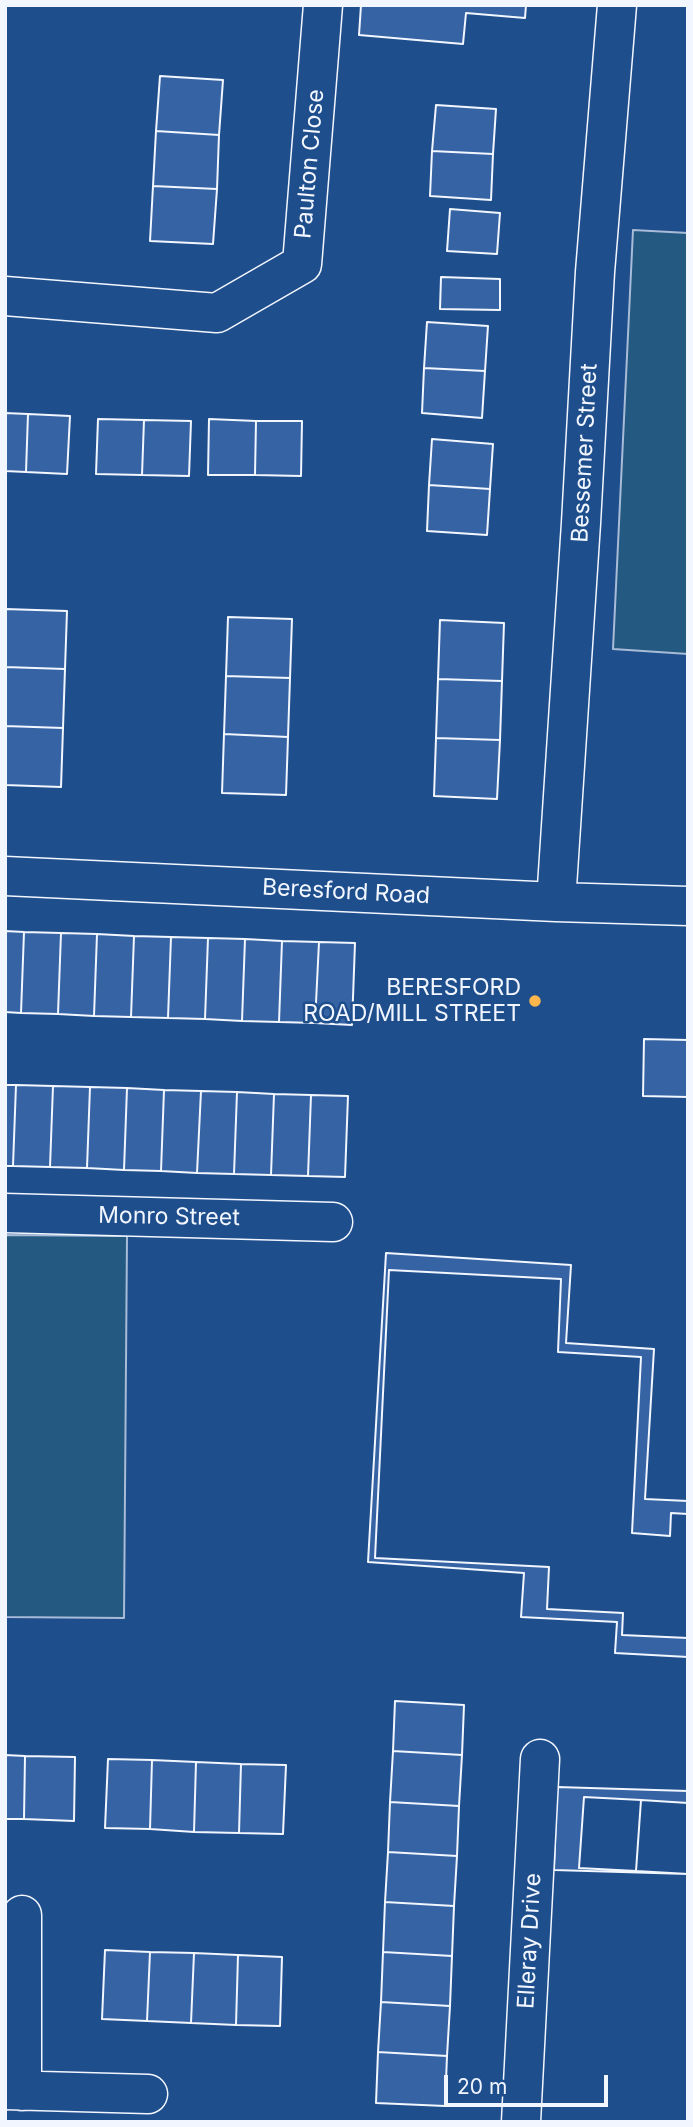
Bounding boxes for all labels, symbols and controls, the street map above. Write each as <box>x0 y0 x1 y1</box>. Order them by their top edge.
street label: Paulton Close <box>290 88 330 240</box>
street label: Bessemer Street <box>567 363 603 543</box>
street label: Beresford Road <box>261 874 431 910</box>
place label: BERESFORD ROAD/MILL STREET <box>303 974 521 1028</box>
marker: BERESFORD ROAD/MILL STREET <box>527 993 543 1009</box>
street label: Monro Street <box>98 1202 240 1232</box>
street label: Elleray Drive <box>513 1872 547 2010</box>
scale bar <box>448 2060 612 2104</box>
text: 20 m <box>457 2074 507 2099</box>

